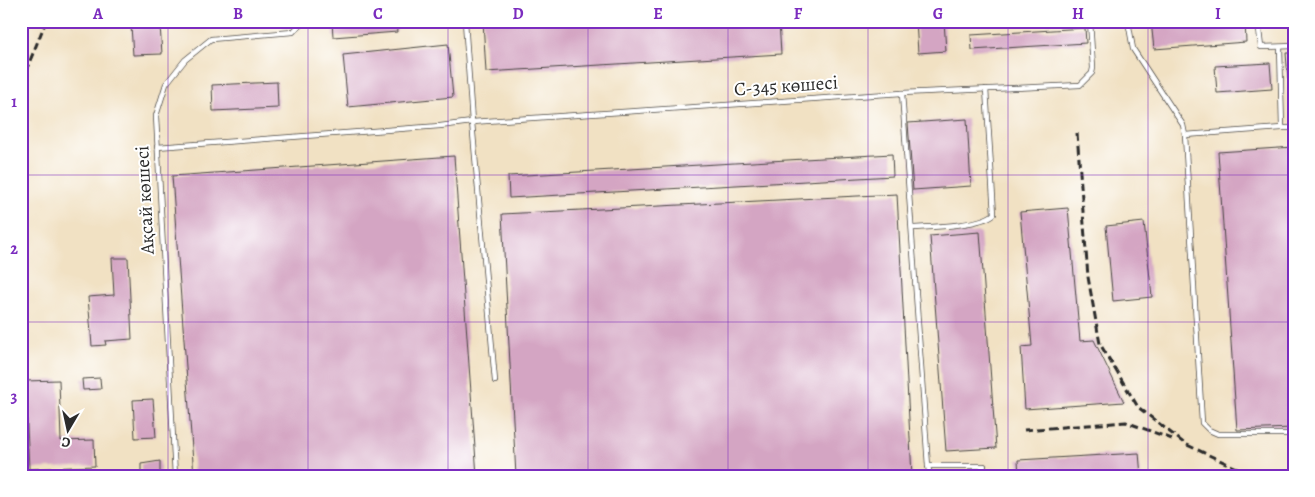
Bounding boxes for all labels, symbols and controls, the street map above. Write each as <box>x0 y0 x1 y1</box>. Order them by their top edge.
text: A <box>92 3 104 25</box>
text: B <box>233 3 243 25</box>
text: C <box>373 3 383 25</box>
text: D <box>512 3 524 25</box>
text: E <box>653 3 663 25</box>
text: F <box>794 3 803 25</box>
text: G <box>933 3 943 25</box>
text: H <box>1072 3 1084 25</box>
text: I <box>1215 3 1221 25</box>
street label: С-345 көшесі <box>733 69 839 103</box>
text: 1 <box>11 91 17 113</box>
street label: Ақсай көшесі <box>129 145 161 256</box>
text: 2 <box>10 238 18 260</box>
text: 3 <box>11 386 18 408</box>
north arrow <box>42 404 92 454</box>
text: С <box>60 432 72 452</box>

